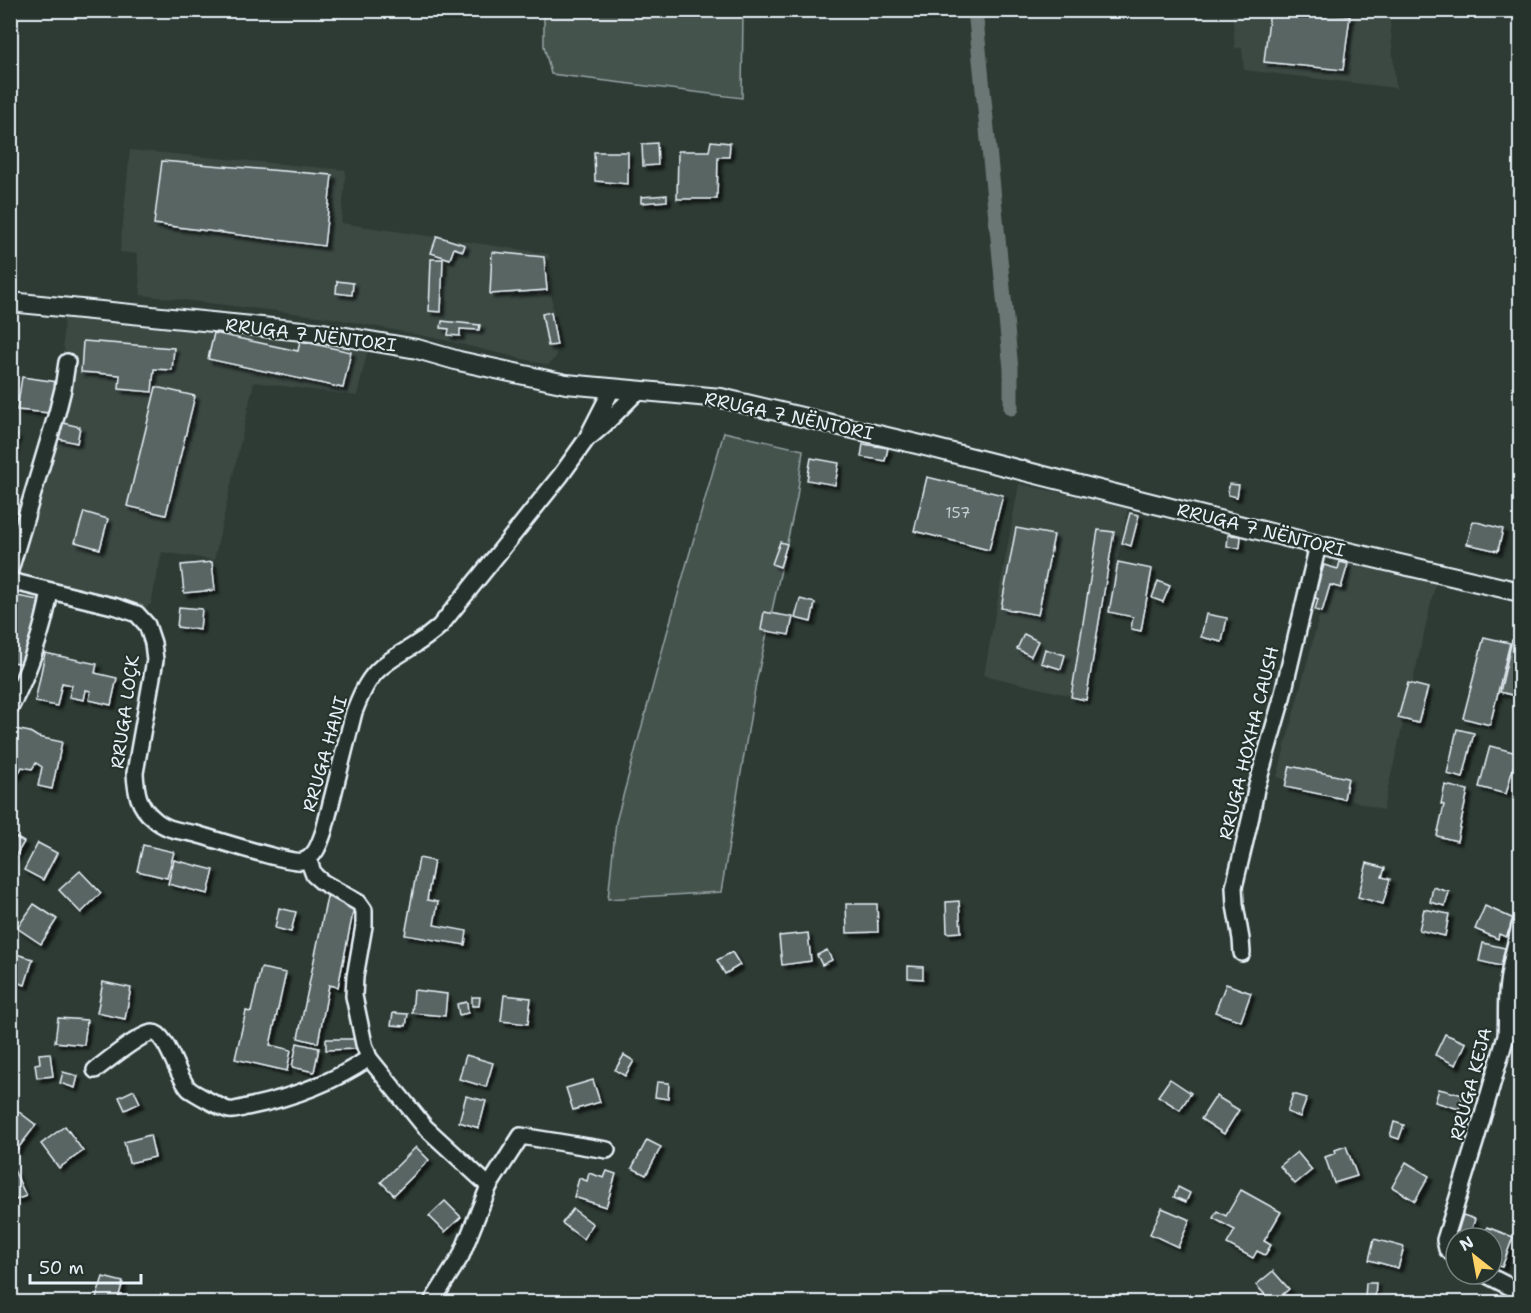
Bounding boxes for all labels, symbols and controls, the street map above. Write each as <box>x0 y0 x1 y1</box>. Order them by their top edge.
street label: RRUGA 7 NËNTORI <box>224 313 398 357</box>
street label: RRUGA 7 NËNTORI <box>702 386 876 446</box>
street label: RRUGA 7 NËNTORI <box>1175 498 1347 562</box>
house number: 157 <box>946 503 970 523</box>
street label: RRUGA HOXHA CAUSH <box>1213 644 1285 842</box>
street label: RRUGA LOÇK <box>105 653 145 770</box>
street label: RRUGA HANI <box>297 693 353 815</box>
street label: RRUGA KEJA <box>1444 1025 1498 1143</box>
north arrow <box>1444 1226 1504 1286</box>
text: N <box>1456 1231 1477 1256</box>
scale bar <box>30 1247 141 1285</box>
text: 50 m <box>39 1256 84 1280</box>

